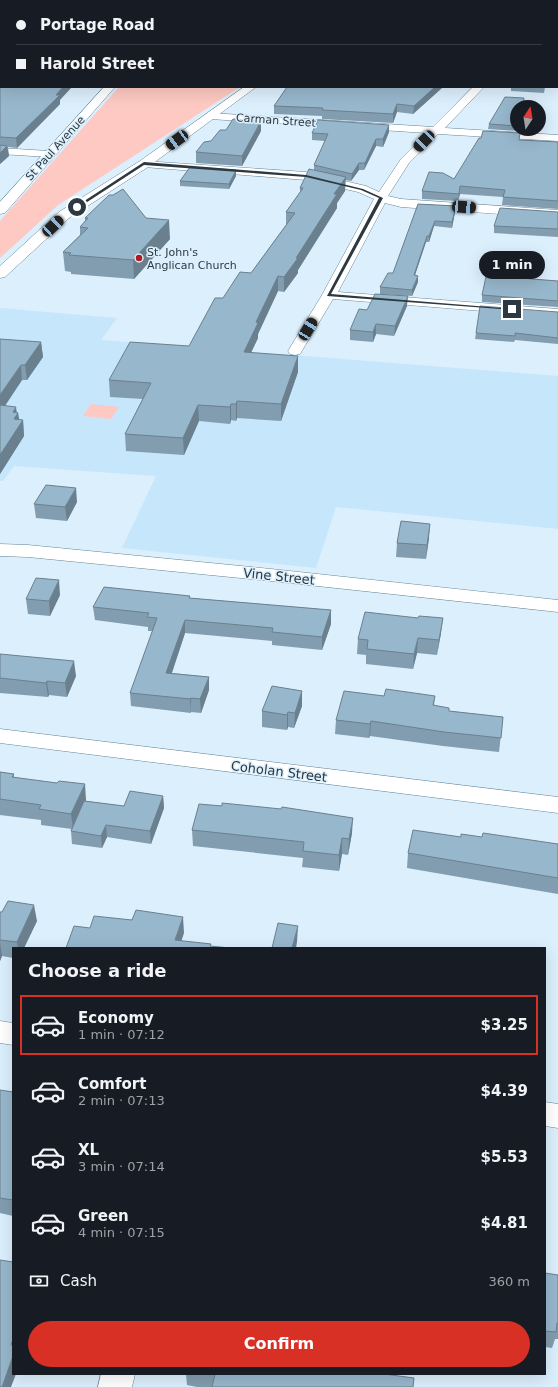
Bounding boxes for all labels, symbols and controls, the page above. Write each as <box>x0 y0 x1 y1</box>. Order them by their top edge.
text: Portage Road <box>40 16 155 34</box>
text: Harold Street <box>40 55 154 73</box>
north arrow <box>510 100 546 136</box>
map controls <box>510 100 546 136</box>
street label: Carman Street <box>236 111 317 130</box>
street label: St Paul Avenue <box>23 113 88 183</box>
car <box>164 128 190 152</box>
car <box>411 128 437 154</box>
route start <box>68 198 86 216</box>
car <box>452 200 476 214</box>
car <box>40 213 66 239</box>
place label: St. John's Anglican Church <box>147 246 237 272</box>
callout: 1 min <box>479 251 545 279</box>
marker: St. John's Anglican Church <box>134 253 144 263</box>
text: 1 min <box>492 257 532 272</box>
route end <box>503 300 521 318</box>
car <box>297 316 319 342</box>
street label: Vine Street <box>242 565 316 588</box>
street label: Coholan Street <box>230 758 328 785</box>
text: Choose a ride <box>28 960 167 981</box>
icon: car <box>30 1007 66 1043</box>
text: Economy <box>78 1009 154 1027</box>
text: $3.25 <box>481 1016 528 1034</box>
text: 1 min · 07:12 <box>78 1027 165 1042</box>
icon: car <box>30 1073 66 1109</box>
text: Comfort <box>78 1075 146 1093</box>
text: $4.39 <box>481 1082 528 1100</box>
text: 2 min · 07:13 <box>78 1093 165 1108</box>
icon: car <box>30 1139 66 1175</box>
text: XL <box>78 1141 99 1159</box>
text: $5.53 <box>481 1148 528 1166</box>
text: 3 min · 07:14 <box>78 1159 165 1174</box>
icon: car <box>30 1205 66 1241</box>
text: Green <box>78 1207 129 1225</box>
text: $4.81 <box>481 1214 528 1232</box>
text: 4 min · 07:15 <box>78 1225 165 1240</box>
icon: cash <box>28 1270 50 1292</box>
text: Cash <box>60 1272 97 1290</box>
text: 360 m <box>488 1274 530 1289</box>
button: Confirm <box>28 1321 530 1367</box>

